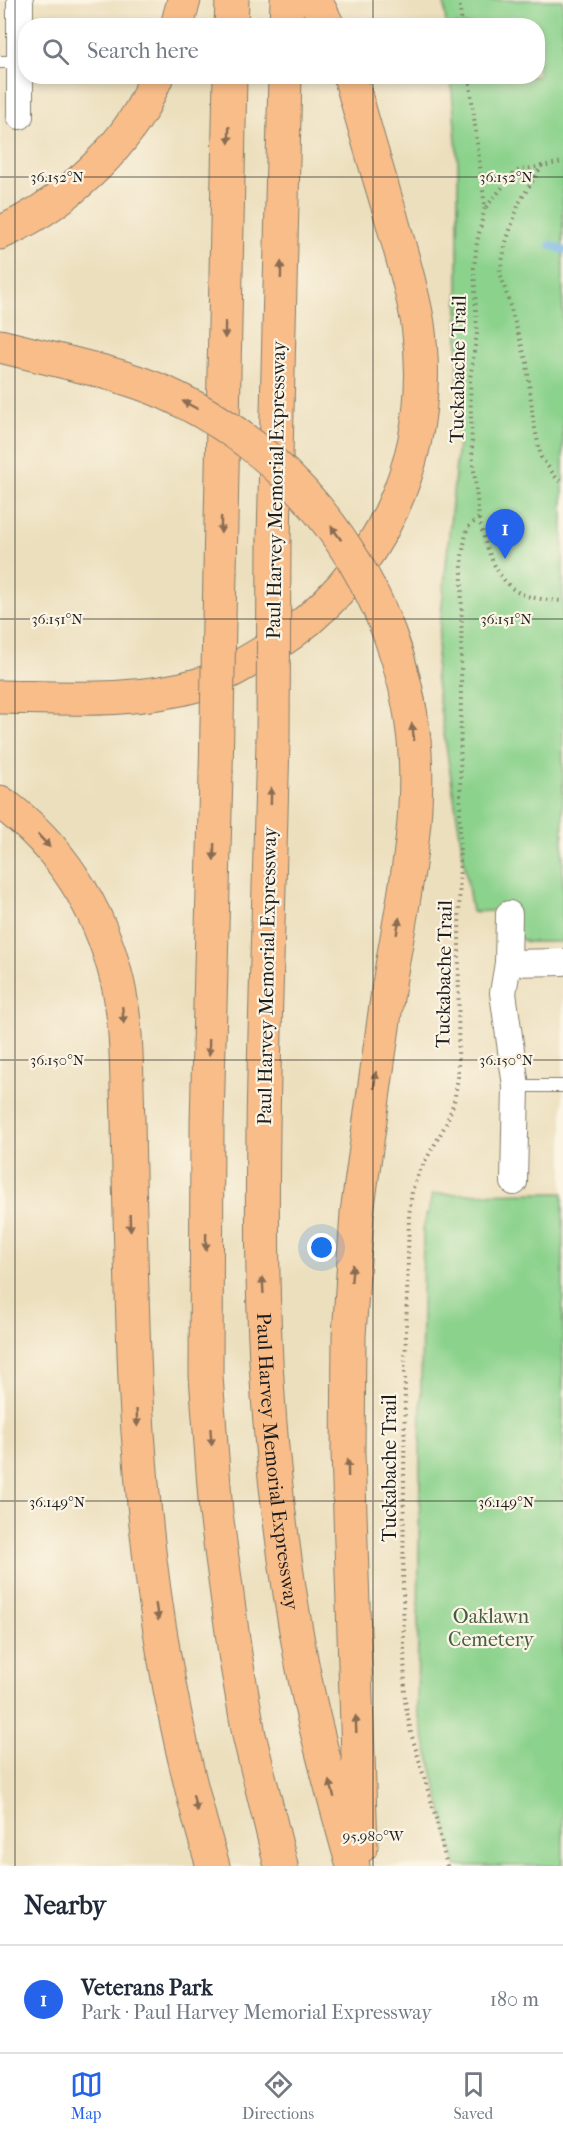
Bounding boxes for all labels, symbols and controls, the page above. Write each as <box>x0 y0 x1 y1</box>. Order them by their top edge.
search box <box>18 18 545 84</box>
icon: search <box>39 35 72 68</box>
text: Search here <box>87 38 199 64</box>
one-way arrow <box>224 125 234 144</box>
text: 36.152°N <box>30 168 84 186</box>
text: 36.152°N <box>479 168 533 186</box>
one-way arrow <box>276 261 285 280</box>
street label: Tuckabache Trail <box>445 295 471 443</box>
one-way arrow <box>220 320 230 339</box>
street label: Paul Harvey Memorial Expressway <box>262 339 290 639</box>
one-way arrow <box>182 400 199 410</box>
pin: 1 <box>486 510 524 559</box>
one-way arrow <box>216 515 225 534</box>
one-way arrow <box>330 525 342 541</box>
text: 36.151°N <box>31 610 83 628</box>
text: 36.151°N <box>480 610 532 628</box>
one-way arrow <box>408 722 417 741</box>
one-way arrow <box>266 787 276 806</box>
street label: Paul Harvey Memorial Expressway <box>253 825 281 1125</box>
one-way arrow <box>36 833 50 847</box>
one-way arrow <box>209 843 219 862</box>
street label: Tuckabache Trail <box>431 900 457 1048</box>
one-way arrow <box>394 916 403 935</box>
one-way arrow <box>118 1006 128 1025</box>
one-way arrow <box>204 1037 214 1056</box>
text: 36.150°N <box>30 1051 85 1069</box>
text: 36.150°N <box>479 1051 534 1069</box>
one-way arrow <box>370 1070 379 1089</box>
one-way arrow <box>126 1214 135 1233</box>
one-way arrow <box>201 1232 210 1251</box>
your location <box>307 1233 336 1262</box>
one-way arrow <box>347 1264 357 1283</box>
one-way arrow <box>258 1276 267 1295</box>
street label: Paul Harvey Memorial Expressway <box>252 1312 304 1613</box>
street label: Tuckabache Trail <box>378 1394 401 1542</box>
one-way arrow <box>132 1409 141 1428</box>
one-way arrow <box>206 1427 215 1446</box>
one-way arrow <box>343 1459 353 1478</box>
text: 36.149°N <box>29 1493 86 1511</box>
text: 36.149°N <box>478 1493 535 1511</box>
one-way arrow <box>153 1603 162 1622</box>
park label: Oaklawn Cemetery <box>448 1605 535 1651</box>
one-way arrow <box>352 1714 361 1733</box>
one-way arrow <box>327 1780 336 1798</box>
one-way arrow <box>191 1794 201 1812</box>
text: 95.980°W <box>343 1827 405 1845</box>
text: Nearby <box>24 1890 106 1921</box>
text: Veterans Park <box>81 1975 213 2001</box>
text: 1 <box>40 1988 47 2011</box>
text: 180 m <box>490 1988 539 2011</box>
text: Park · Paul Harvey Memorial Expressway <box>81 2001 432 2024</box>
tab: Map <box>70 2068 103 2123</box>
tab: Directions <box>242 2068 314 2123</box>
tab: Saved <box>454 2068 493 2123</box>

